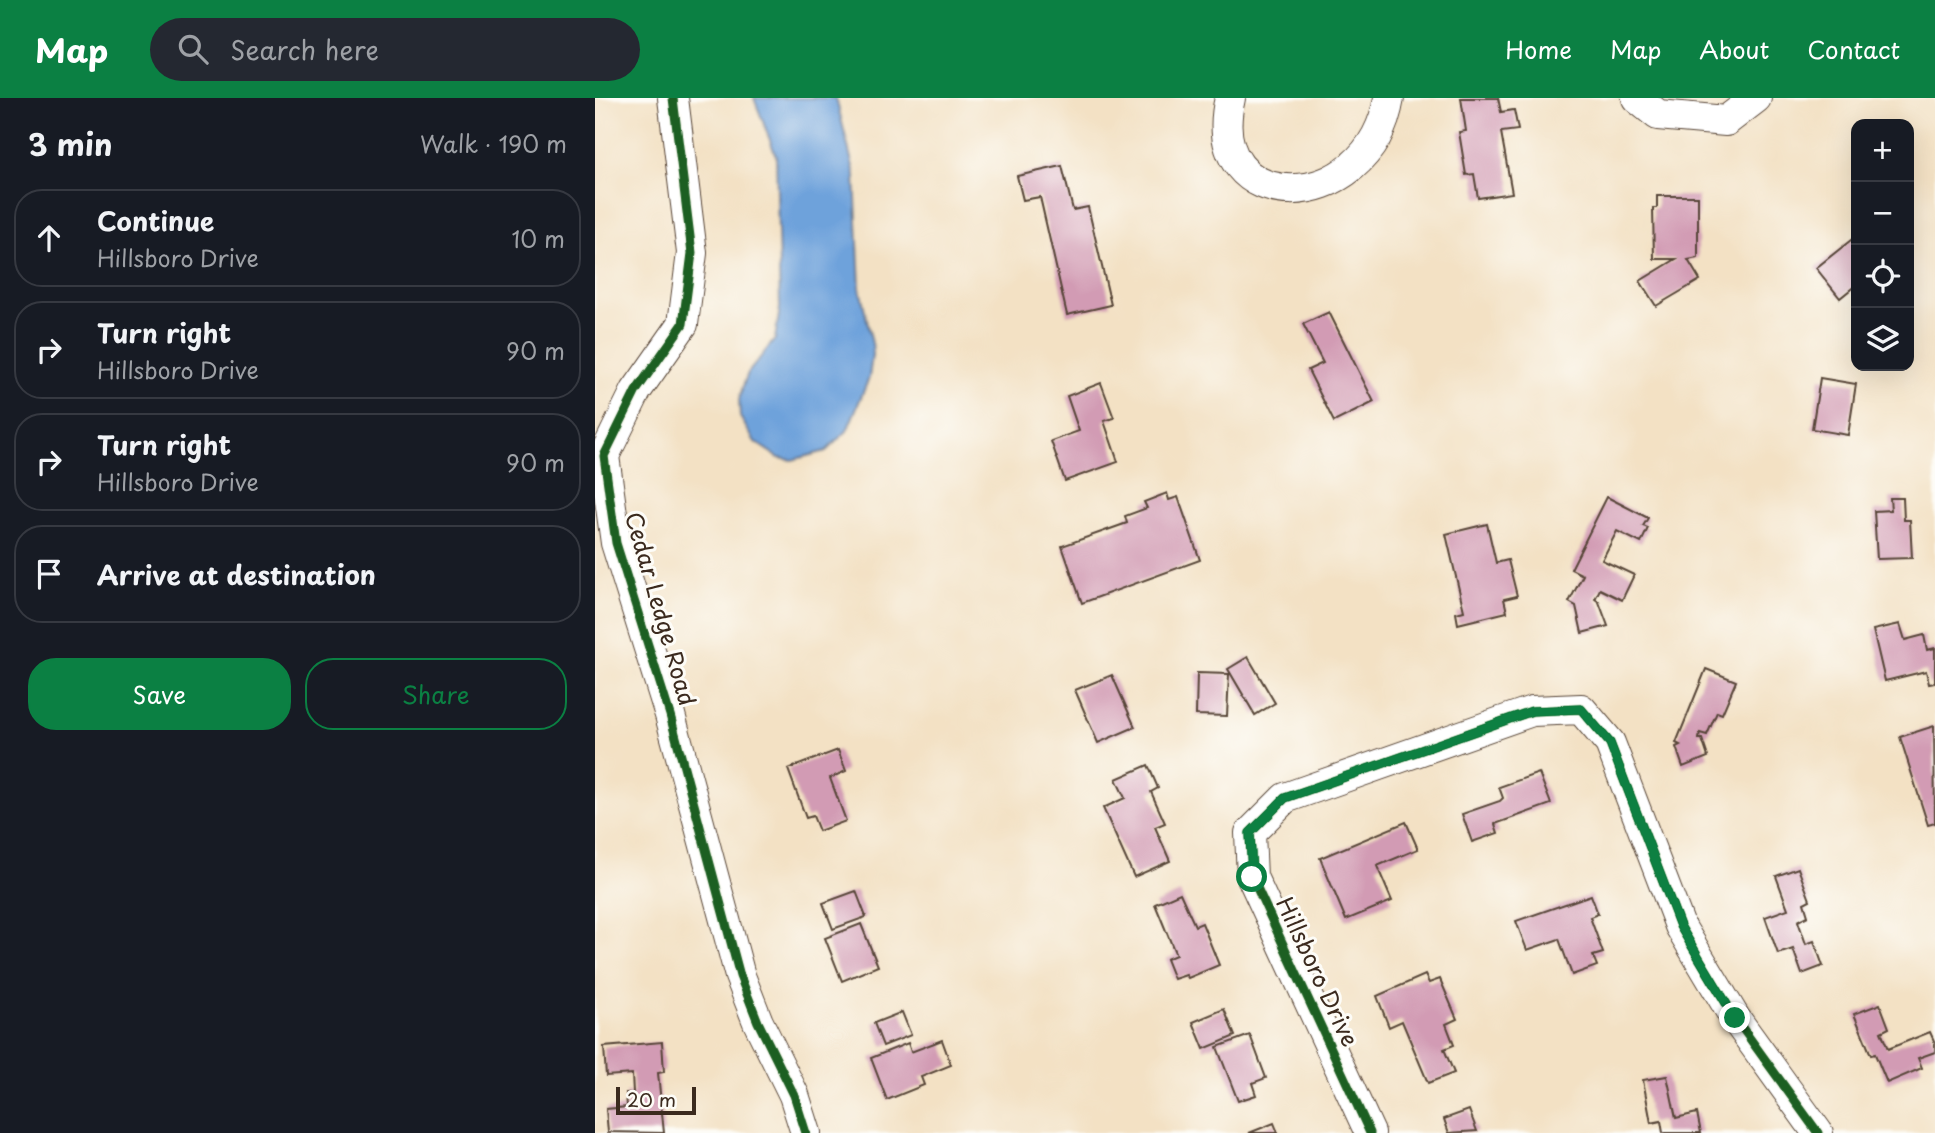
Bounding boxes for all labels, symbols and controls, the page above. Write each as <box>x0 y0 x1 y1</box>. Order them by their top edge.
search box <box>150 18 640 81</box>
text: Map <box>35 24 108 74</box>
icon: search <box>174 30 212 68</box>
text: Search here <box>230 30 379 69</box>
text: Home <box>1505 31 1572 67</box>
text: Map <box>1610 31 1661 67</box>
text: About <box>1699 31 1769 67</box>
text: Contact <box>1807 31 1900 67</box>
map controls <box>1851 119 1914 371</box>
button: + <box>1851 119 1914 182</box>
text: 3 min <box>28 121 113 166</box>
text: Walk · 190 m <box>420 126 567 161</box>
button: − <box>1851 182 1914 245</box>
text: Continue <box>97 201 214 240</box>
icon: ahead <box>30 219 68 257</box>
text: 10 m <box>511 221 565 256</box>
text: Hillsboro Drive <box>97 240 259 275</box>
button: locate <box>1851 245 1914 308</box>
button: layers <box>1851 308 1914 371</box>
text: Turn right <box>97 313 231 352</box>
icon: right <box>30 331 68 369</box>
text: 90 m <box>506 333 565 368</box>
text: Hillsboro Drive <box>97 352 259 387</box>
text: Turn right <box>97 425 231 464</box>
icon: right <box>30 443 68 481</box>
text: 90 m <box>506 445 565 480</box>
text: Hillsboro Drive <box>97 464 259 499</box>
street label: Cedar Ledge Road <box>617 507 706 710</box>
icon: arrive <box>30 555 68 593</box>
text: Arrive at destination <box>97 555 376 594</box>
button: Save <box>28 658 291 730</box>
button: Share <box>305 658 567 730</box>
route start <box>1236 861 1267 892</box>
street label: Hillsboro Drive <box>1268 891 1368 1052</box>
route end <box>1719 1002 1750 1033</box>
scale bar <box>616 1084 697 1116</box>
text: 20 m <box>627 1085 676 1113</box>

